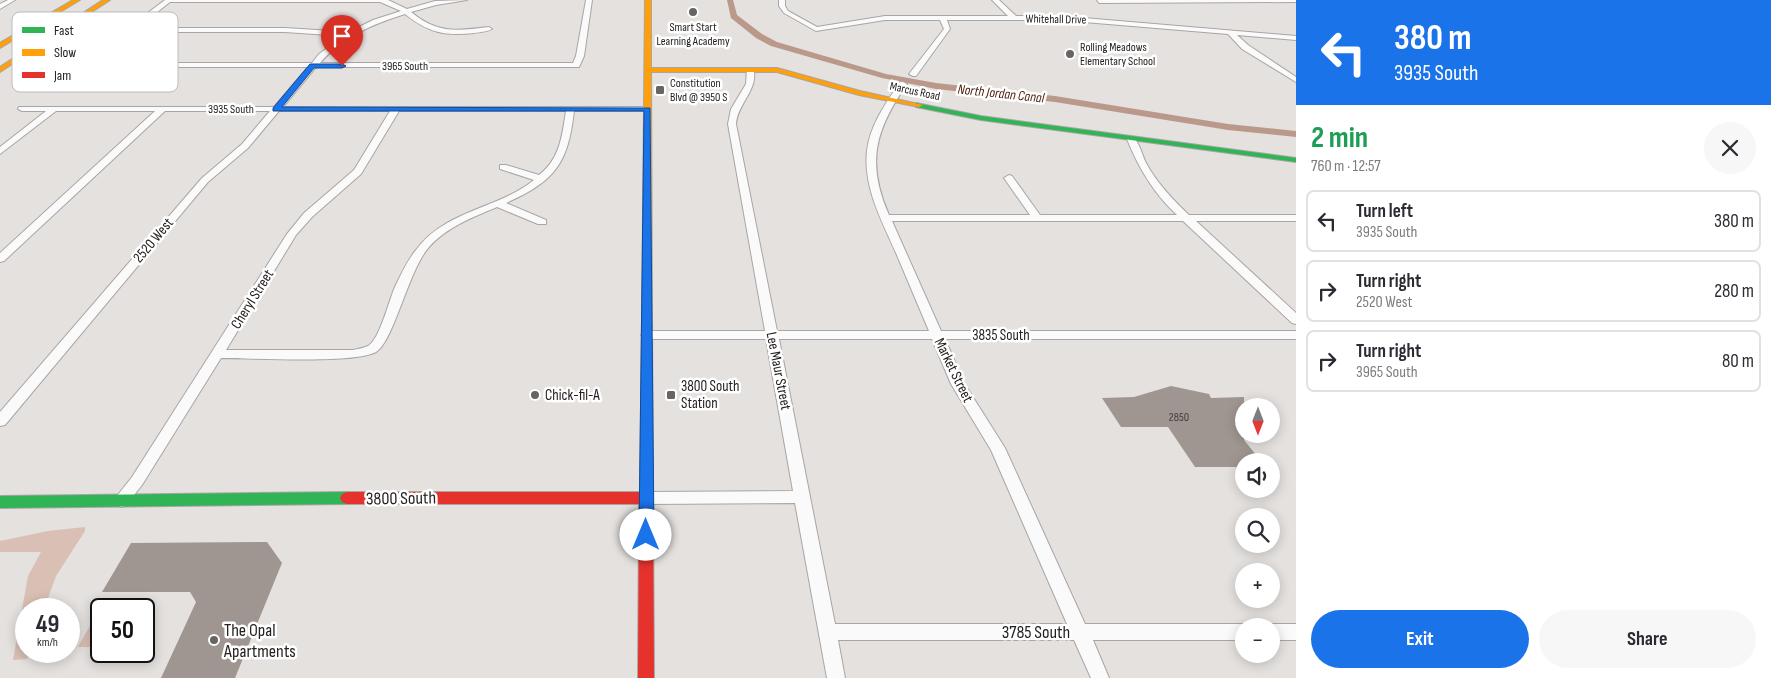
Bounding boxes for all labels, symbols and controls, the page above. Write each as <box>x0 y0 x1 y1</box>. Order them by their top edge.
marker: Smart Start Learning Academy <box>687 6 699 18</box>
street label: Whitehall Drive <box>1026 11 1087 28</box>
legend <box>12 12 178 92</box>
pin <box>321 15 363 66</box>
text: 380 m <box>1394 17 1472 60</box>
place label: Smart Start Learning Academy <box>656 20 730 49</box>
icon: left <box>1311 20 1376 85</box>
text: Fast <box>54 22 74 39</box>
icon: arrive <box>328 22 356 50</box>
place label: Rolling Meadows Elementary School <box>1080 40 1155 69</box>
text: Slow <box>54 44 76 61</box>
marker: Rolling Meadows Elementary School <box>1064 48 1076 60</box>
street label: 3965 South <box>382 59 428 74</box>
text: 3935 South <box>1394 60 1478 87</box>
text: Jam <box>53 67 71 84</box>
place label: Constitution Blvd @ 3950 S <box>670 76 727 105</box>
street label: Marcus Road <box>888 79 941 104</box>
water label: North Jordan Canal <box>957 80 1046 107</box>
marker: Constitution Blvd @ 3950 S <box>654 84 666 96</box>
street label: 3935 South <box>208 102 254 117</box>
text: 2 min <box>1311 120 1368 156</box>
button: close <box>1704 122 1756 174</box>
text: 760 m · 12:57 <box>1311 157 1381 176</box>
text: Turn left <box>1356 200 1413 223</box>
icon: left <box>1313 207 1341 235</box>
text: 380 m <box>1714 210 1754 233</box>
street label: 2520 West <box>129 214 178 267</box>
text: 3935 South <box>1356 223 1417 242</box>
street label: Cheryl Street <box>227 266 278 333</box>
text: Turn right <box>1356 270 1421 293</box>
icon: right <box>1313 277 1341 305</box>
text: 280 m <box>1714 280 1754 303</box>
text: 2520 West <box>1356 293 1412 312</box>
street label: 3835 South <box>972 326 1030 345</box>
street label: Lee Maur Street <box>762 330 795 412</box>
street label: Market Street <box>930 335 977 406</box>
text: Turn right <box>1356 340 1421 363</box>
icon: right <box>1313 347 1341 375</box>
text: 80 m <box>1722 350 1754 373</box>
text: 3965 South <box>1356 363 1418 382</box>
place label: 3800 South Station <box>681 377 740 413</box>
place label: Chick-fil-A <box>545 386 600 405</box>
marker: Chick-fil-A <box>529 389 541 401</box>
marker: 3800 South Station <box>665 389 677 401</box>
north arrow <box>1235 398 1280 442</box>
map controls <box>1235 398 1280 663</box>
house number: 2850 <box>1169 410 1189 425</box>
button: sound <box>1235 453 1280 498</box>
street label: 3800 South <box>366 487 436 510</box>
position arrow <box>619 508 671 560</box>
button: search <box>1235 508 1280 553</box>
button: + <box>1235 563 1280 608</box>
speed limit sign: 50 <box>90 598 155 663</box>
text: 49 <box>36 609 59 640</box>
button: Exit <box>1311 610 1529 668</box>
button: Share <box>1539 610 1756 668</box>
button: − <box>1235 618 1280 663</box>
place label: The Opal Apartments <box>223 620 296 662</box>
street label: 3785 South <box>1002 622 1070 643</box>
marker: The Opal Apartments <box>208 634 220 646</box>
text: km/h <box>37 635 58 650</box>

